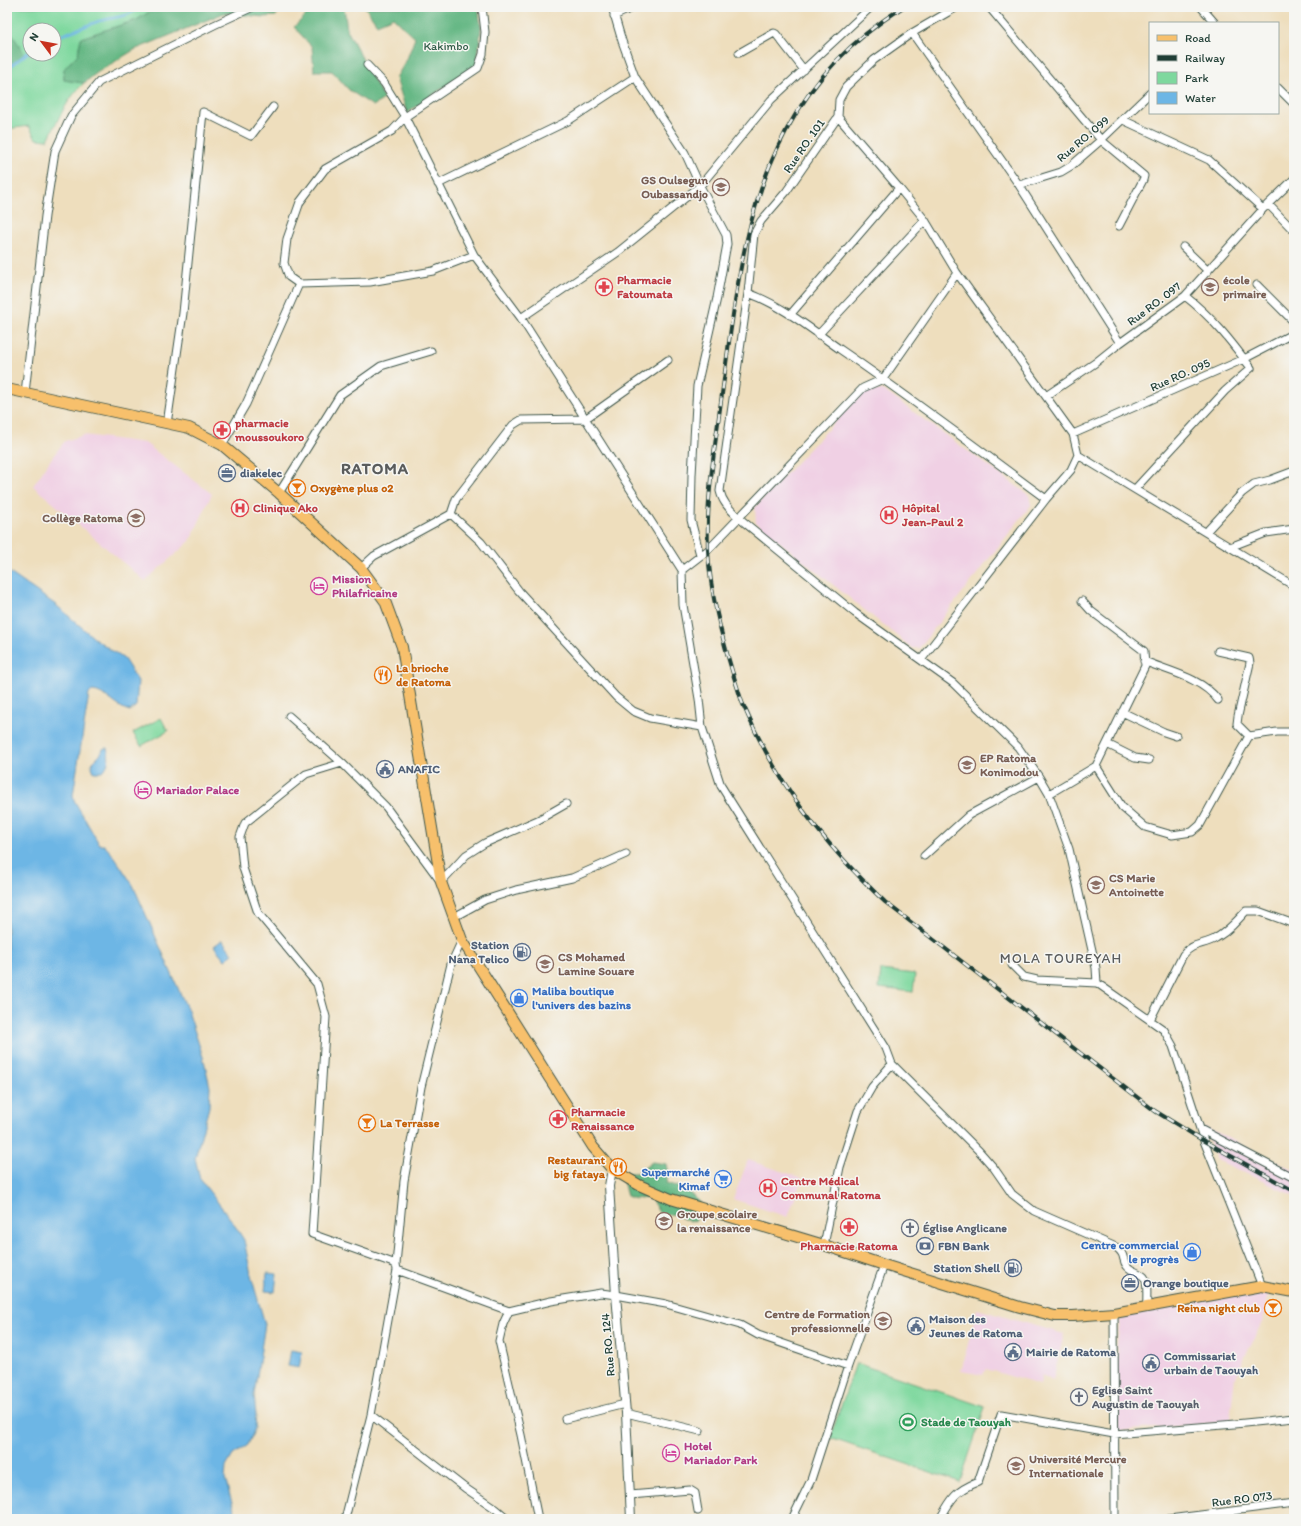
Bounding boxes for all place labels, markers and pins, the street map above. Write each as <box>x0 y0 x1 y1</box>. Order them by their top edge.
place label: GS Oulsegun Oubassandjo <box>641 173 708 202</box>
school or university icon: GS Oulsegun Oubassandjo <box>711 177 731 197</box>
place label: Pharmacie Fatoumata <box>617 273 673 301</box>
place label: école primaire <box>1222 273 1267 302</box>
pharmacy icon: Pharmacie Fatoumata <box>594 277 614 297</box>
school or university icon: école primaire <box>1200 277 1220 297</box>
place label: pharmacie moussoukoro <box>234 416 304 444</box>
pharmacy icon: pharmacie moussoukoro <box>212 420 232 440</box>
office icon: diakelec <box>217 463 237 483</box>
place label: diakelec <box>240 466 283 480</box>
bar icon: Oxygène plus o2 <box>287 478 307 498</box>
place label: Oxygène plus o2 <box>310 481 394 496</box>
hospital icon: Clinique Ako <box>230 498 250 518</box>
place label: Clinique Ako <box>253 501 318 516</box>
place label: Hôpital Jean-Paul 2 <box>901 501 964 529</box>
hospital icon: Hôpital Jean-Paul 2 <box>879 505 899 525</box>
school or university icon: Collège Ratoma <box>126 508 146 528</box>
place label: Collège Ratoma <box>42 511 123 526</box>
place label: Mission Philafricaine <box>332 572 398 600</box>
hotel icon: Mission Philafricaine <box>309 576 329 596</box>
place label: La brioche de Ratoma <box>396 661 452 689</box>
restaurant icon: La brioche de Ratoma <box>373 665 393 685</box>
place label: EP Ratoma Konimodou <box>980 751 1039 779</box>
school or university icon: EP Ratoma Konimodou <box>957 755 977 775</box>
public building icon: ANAFIC <box>375 759 395 779</box>
place label: ANAFIC <box>397 762 440 776</box>
hotel icon: Mariador Palace <box>133 780 153 800</box>
place label: Mariador Palace <box>156 783 240 797</box>
place label: CS Marie Antoinette <box>1108 871 1164 899</box>
school or university icon: CS Marie Antoinette <box>1086 875 1106 895</box>
place label: Station Nana Telico <box>449 938 509 966</box>
fuel station icon: Station Nana Telico <box>512 942 532 962</box>
place label: CS Mohamed Lamine Souare <box>558 950 635 978</box>
school or university icon: CS Mohamed Lamine Souare <box>535 954 555 974</box>
place label: Maliba boutique l'univers des bazins <box>532 984 632 1012</box>
shop icon: Maliba boutique l'univers des bazins <box>509 988 529 1008</box>
place label: Pharmacie Renaissance <box>571 1105 635 1133</box>
pharmacy icon: Pharmacie Renaissance <box>548 1109 568 1129</box>
bar icon: La Terrasse <box>357 1113 377 1133</box>
place label: La Terrasse <box>380 1116 440 1130</box>
place label: Restaurant big fataya <box>547 1153 606 1182</box>
restaurant icon: Restaurant big fataya <box>608 1157 628 1177</box>
place label: Supermarché Kimaf <box>641 1165 710 1193</box>
supermarket icon: Supermarché Kimaf <box>713 1169 733 1189</box>
place label: Centre Médical Communal Ratoma <box>781 1174 881 1202</box>
hospital icon: Centre Médical Communal Ratoma <box>758 1178 778 1198</box>
place label: Groupe scolaire la renaissance <box>677 1207 757 1235</box>
school or university icon: Groupe scolaire la renaissance <box>654 1211 674 1231</box>
pharmacy icon: Pharmacie Ratoma <box>839 1217 859 1237</box>
church icon: Église Anglicane <box>900 1218 920 1238</box>
place label: Église Anglicane <box>923 1221 1007 1236</box>
bank icon: FBN Bank <box>915 1236 935 1256</box>
place label: Centre commercial le progrès <box>1081 1238 1180 1267</box>
place label: Pharmacie Ratoma <box>800 1239 898 1253</box>
place label: FBN Bank <box>938 1239 990 1253</box>
shop icon: Centre commercial le progrès <box>1182 1242 1202 1262</box>
fuel station icon: Station Shell <box>1003 1258 1023 1278</box>
place label: Station Shell <box>934 1261 1001 1275</box>
office icon: Orange boutique <box>1120 1273 1140 1293</box>
place label: Orange boutique <box>1143 1276 1229 1291</box>
bar icon: Reina night club <box>1263 1298 1283 1318</box>
place label: Reina night club <box>1177 1301 1260 1316</box>
place label: Centre de Formation professionnelle <box>764 1307 871 1336</box>
school or university icon: Centre de Formation professionnelle <box>873 1311 893 1331</box>
place label: Maison des Jeunes de Ratoma <box>928 1312 1023 1340</box>
public building icon: Maison des Jeunes de Ratoma <box>906 1316 926 1336</box>
public building icon: Mairie de Ratoma <box>1003 1342 1023 1362</box>
place label: Mairie de Ratoma <box>1026 1345 1116 1359</box>
place label: Commissariat urbain de Taouyah <box>1163 1349 1259 1378</box>
public building icon: Commissariat urbain de Taouyah <box>1141 1353 1161 1373</box>
place label: Eglise Saint Augustin de Taouyah <box>1091 1383 1200 1412</box>
church icon: Eglise Saint Augustin de Taouyah <box>1069 1387 1089 1407</box>
sports icon: Stade de Taouyah <box>898 1412 918 1432</box>
place label: Stade de Taouyah <box>921 1415 1012 1430</box>
place label: Hotel Mariador Park <box>684 1439 758 1467</box>
hotel icon: Hotel Mariador Park <box>661 1443 681 1463</box>
place label: Université Mercure Internationale <box>1029 1452 1127 1480</box>
school or university icon: Université Mercure Internationale <box>1006 1456 1026 1476</box>

